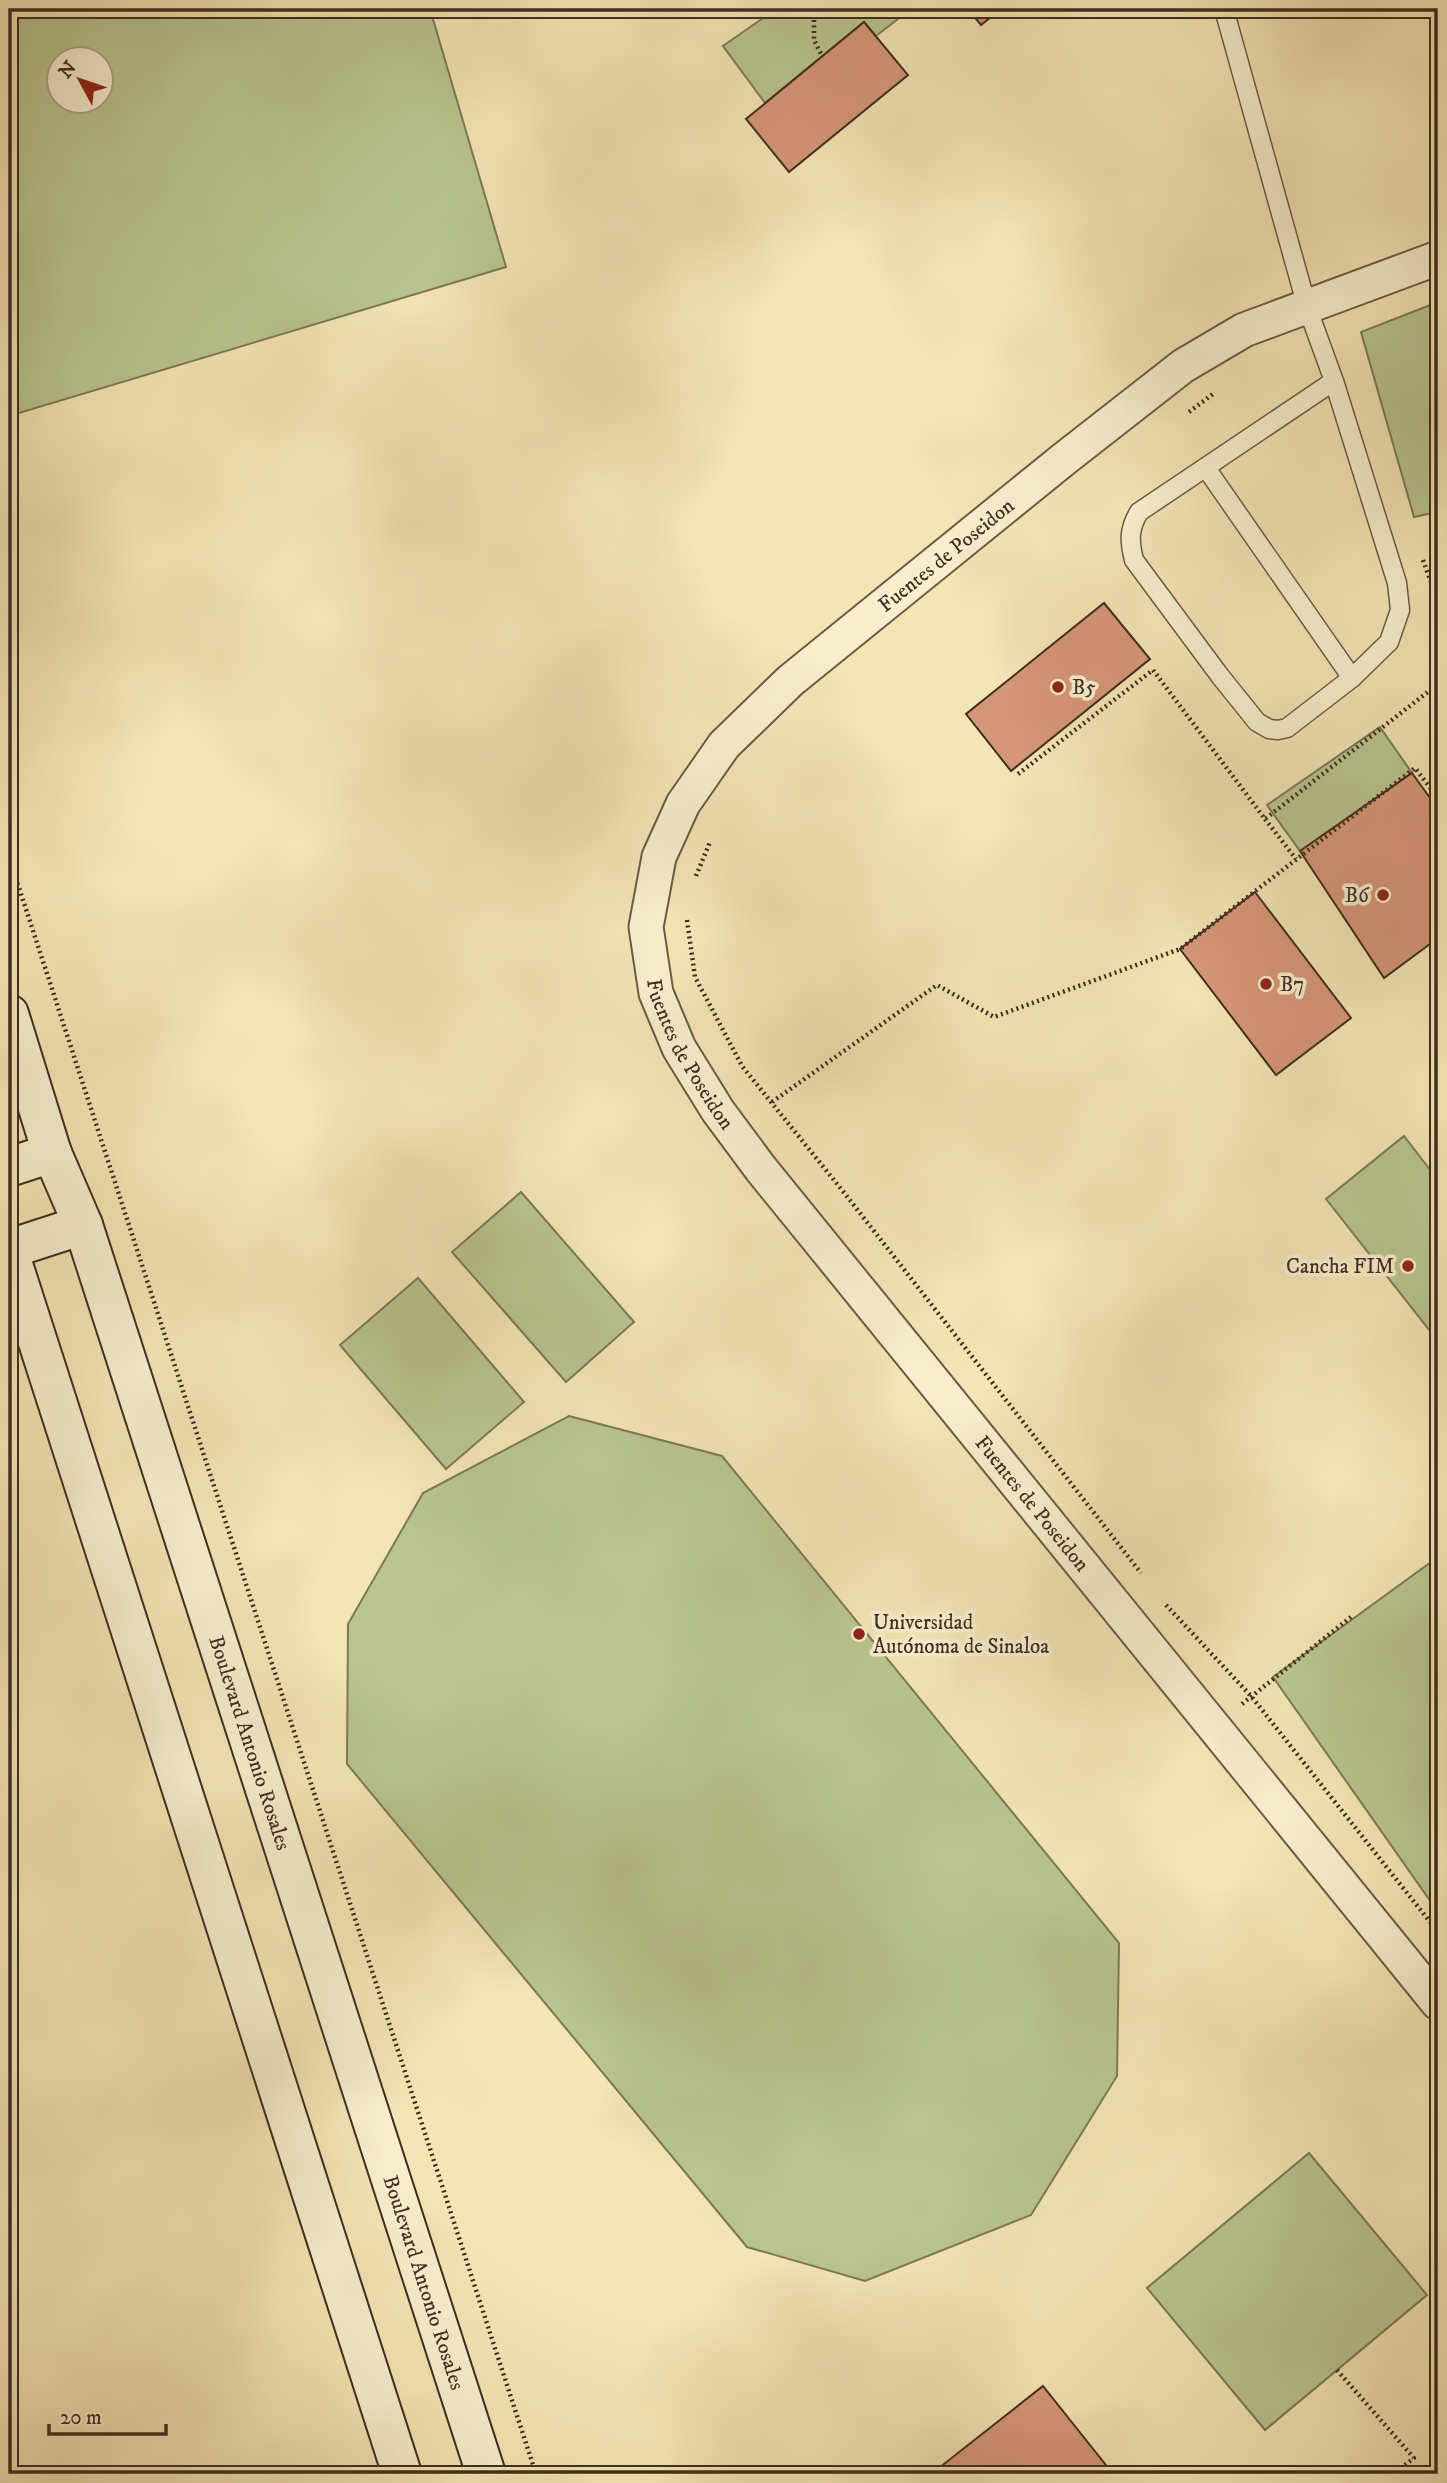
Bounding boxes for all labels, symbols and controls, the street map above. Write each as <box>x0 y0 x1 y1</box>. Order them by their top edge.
north arrow <box>46 46 116 116</box>
text: N <box>54 56 82 83</box>
street label: Fuentes de Poseidon <box>873 493 1020 619</box>
place label: B5 <box>1072 675 1096 701</box>
marker: B5 <box>1050 679 1066 695</box>
place label: B6 <box>1345 883 1370 909</box>
marker: B6 <box>1375 887 1391 903</box>
place label: B7 <box>1280 972 1304 998</box>
marker: B7 <box>1258 976 1274 992</box>
street label: Fuentes de Poseidon <box>640 977 739 1135</box>
place label: Cancha FIM <box>1286 1254 1394 1280</box>
marker: Cancha FIM <box>1400 1258 1416 1274</box>
street label: Fuentes de Poseidon <box>969 1431 1095 1577</box>
place label: Universidad Autónoma de Sinaloa <box>873 1610 1049 1660</box>
marker: Universidad Autónoma de Sinaloa <box>851 1626 867 1642</box>
street label: Boulevard Antonio Rosales <box>202 1633 296 1854</box>
street label: Boulevard Antonio Rosales <box>376 2172 470 2393</box>
scale bar <box>49 2392 166 2436</box>
text: 20 m <box>60 2405 102 2431</box>

